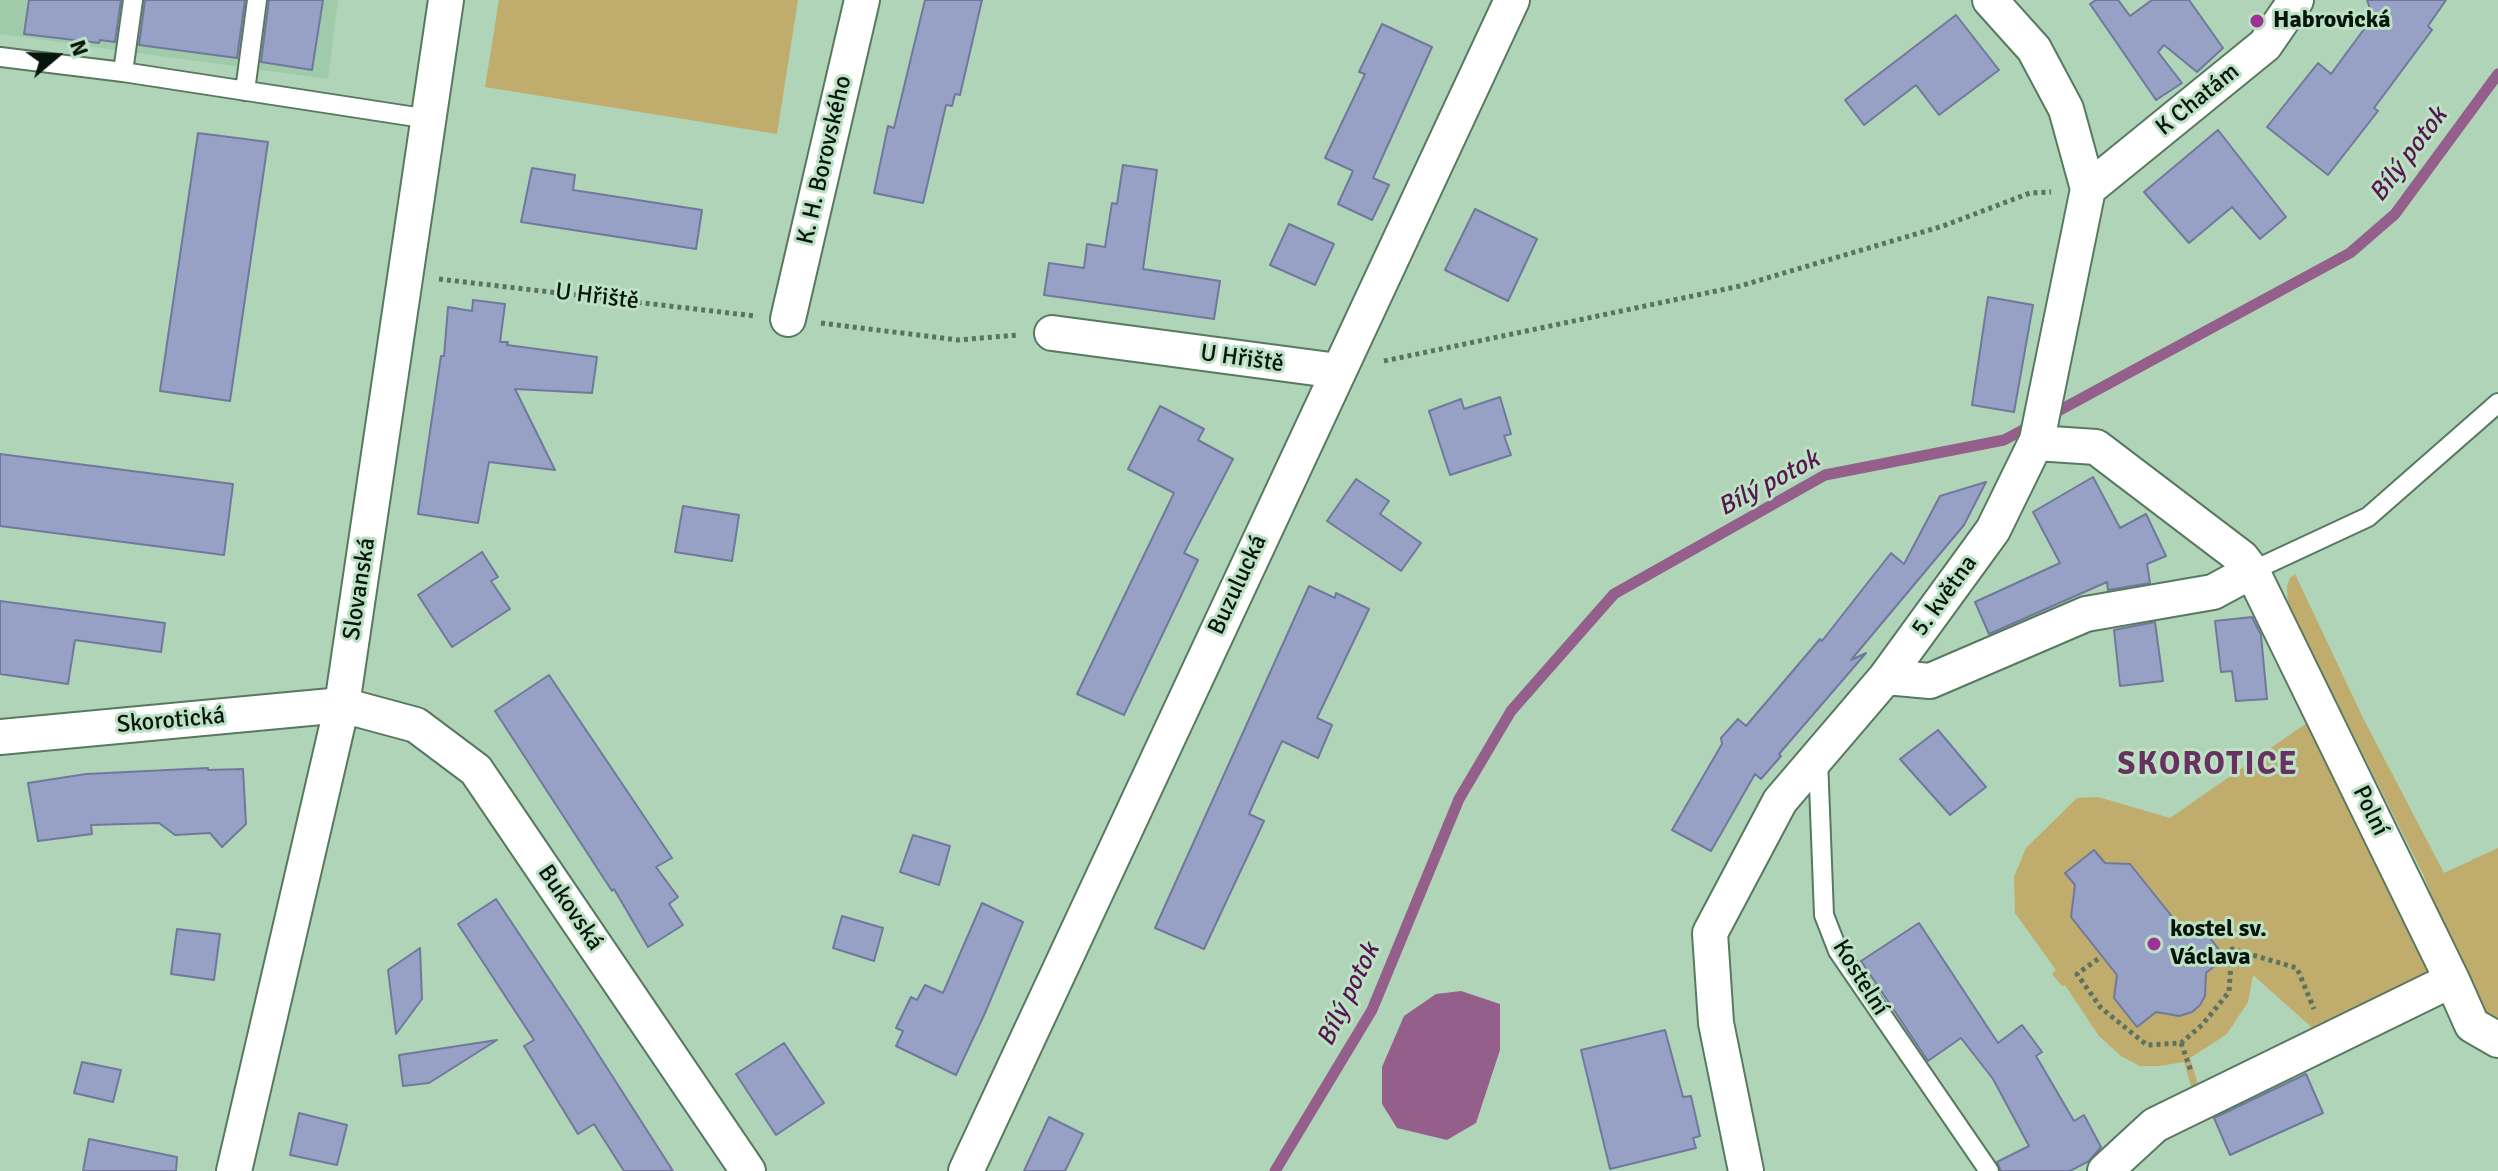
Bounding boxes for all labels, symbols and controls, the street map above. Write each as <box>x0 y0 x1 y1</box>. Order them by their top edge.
place label: Habrovická <box>2273 7 2391 35</box>
marker: Habrovická <box>2248 12 2266 30</box>
north arrow <box>16 16 96 96</box>
text: N <box>64 36 94 60</box>
street label: K Chatám <box>2151 58 2245 142</box>
street label: K. H. Borovského <box>792 73 858 247</box>
water label: Bílý potok <box>2363 102 2455 208</box>
street label: U Hřiště <box>554 278 640 316</box>
street label: U Hřiště <box>1198 339 1286 379</box>
water label: Bílý potok <box>1713 444 1825 524</box>
street label: Buzulucká <box>1202 530 1274 640</box>
street label: Slovanská <box>338 536 382 642</box>
street label: 5. května <box>1906 550 1984 642</box>
street label: Skorotická <box>116 702 226 740</box>
district label: SKOROTICE <box>2117 747 2299 785</box>
street label: Polní <box>2346 781 2394 841</box>
street label: Bukovská <box>531 860 609 956</box>
place label: kostel sv. Václava <box>2170 916 2267 972</box>
street label: Kostelní <box>1826 935 1894 1021</box>
marker: kostel sv. Václava <box>2145 935 2163 953</box>
water label: Bílý potok <box>1311 939 1387 1051</box>

